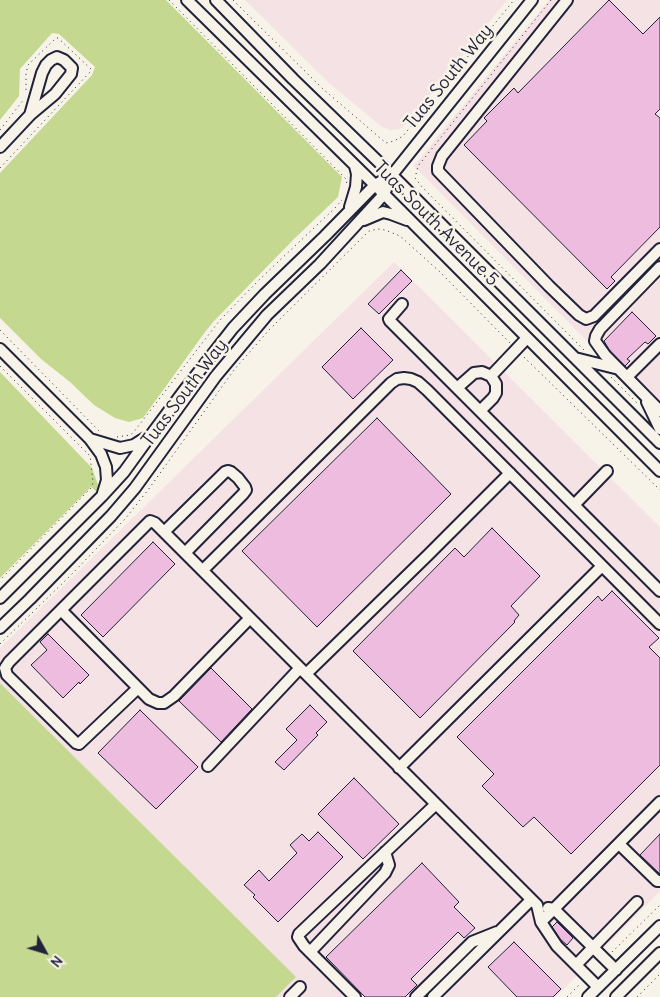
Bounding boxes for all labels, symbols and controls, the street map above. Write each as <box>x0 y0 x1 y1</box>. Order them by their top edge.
street label: Tuas South Way <box>400 20 498 134</box>
street label: Tuas South Avenue 5 <box>369 157 503 291</box>
street label: Tuas South Way <box>138 335 232 451</box>
north arrow <box>20 927 70 977</box>
text: N <box>47 952 67 971</box>

